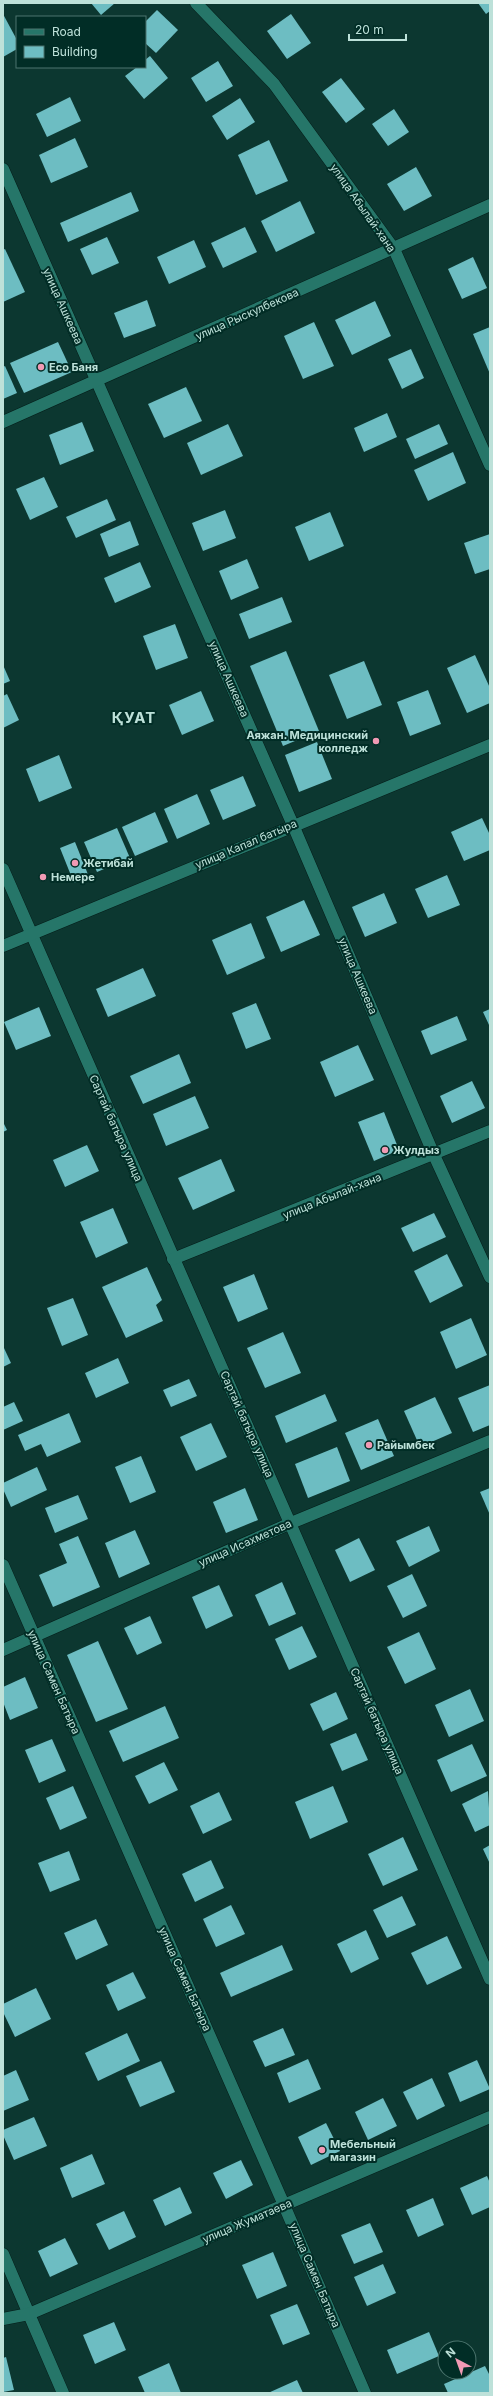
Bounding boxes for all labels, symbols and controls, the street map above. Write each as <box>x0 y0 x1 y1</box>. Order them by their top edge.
legend <box>16 16 146 68</box>
scale bar <box>349 16 406 42</box>
text: 20 m <box>355 22 384 37</box>
text: Road <box>52 24 81 39</box>
text: Building <box>52 44 97 59</box>
street label: улица Абылай-хана <box>327 161 399 255</box>
street label: улица Ашкеева <box>40 266 86 346</box>
street label: улица Рыскулбекова <box>193 285 301 343</box>
place label: Eco Баня <box>49 360 98 374</box>
marker: Eco Баня <box>36 362 46 372</box>
street label: улица Ашкеева <box>206 639 252 719</box>
district label: ҚУАТ <box>112 708 156 727</box>
place label: Аяжан. Медицинский колледж <box>246 728 368 755</box>
marker: Аяжан. Медицинский колледж <box>371 736 381 746</box>
street label: улица Капал батыра <box>193 816 299 872</box>
place label: Жетибай <box>83 856 134 870</box>
marker: Жетибай <box>70 858 80 868</box>
place label: Немере <box>51 870 95 884</box>
marker: Немере <box>38 872 48 882</box>
street label: улица Ашкеева <box>336 936 380 1016</box>
street label: Сартай батыра улица <box>86 1072 146 1184</box>
place label: Жулдыз <box>393 1143 440 1157</box>
marker: Жулдыз <box>380 1145 390 1155</box>
street label: улица Абылай-хана <box>281 1170 383 1222</box>
street label: Сартай батыра улица <box>217 1368 277 1480</box>
place label: Райымбек <box>377 1438 435 1452</box>
marker: Райымбек <box>364 1440 374 1450</box>
street label: улица Исахметова <box>196 1516 294 1570</box>
street label: улица Самен Батыра <box>25 1628 83 1736</box>
street label: Сартай батыра улица <box>347 1665 407 1777</box>
street label: улица Самен Батыра <box>156 1925 214 2033</box>
place label: Мебельный магазин <box>330 2137 396 2164</box>
marker: Мебельный магазин <box>317 2145 327 2155</box>
street label: улица Жуматаева <box>200 2196 294 2246</box>
street label: улица Самен Батыра <box>287 2220 343 2330</box>
north arrow <box>437 2340 477 2380</box>
text: N <box>443 2344 458 2360</box>

